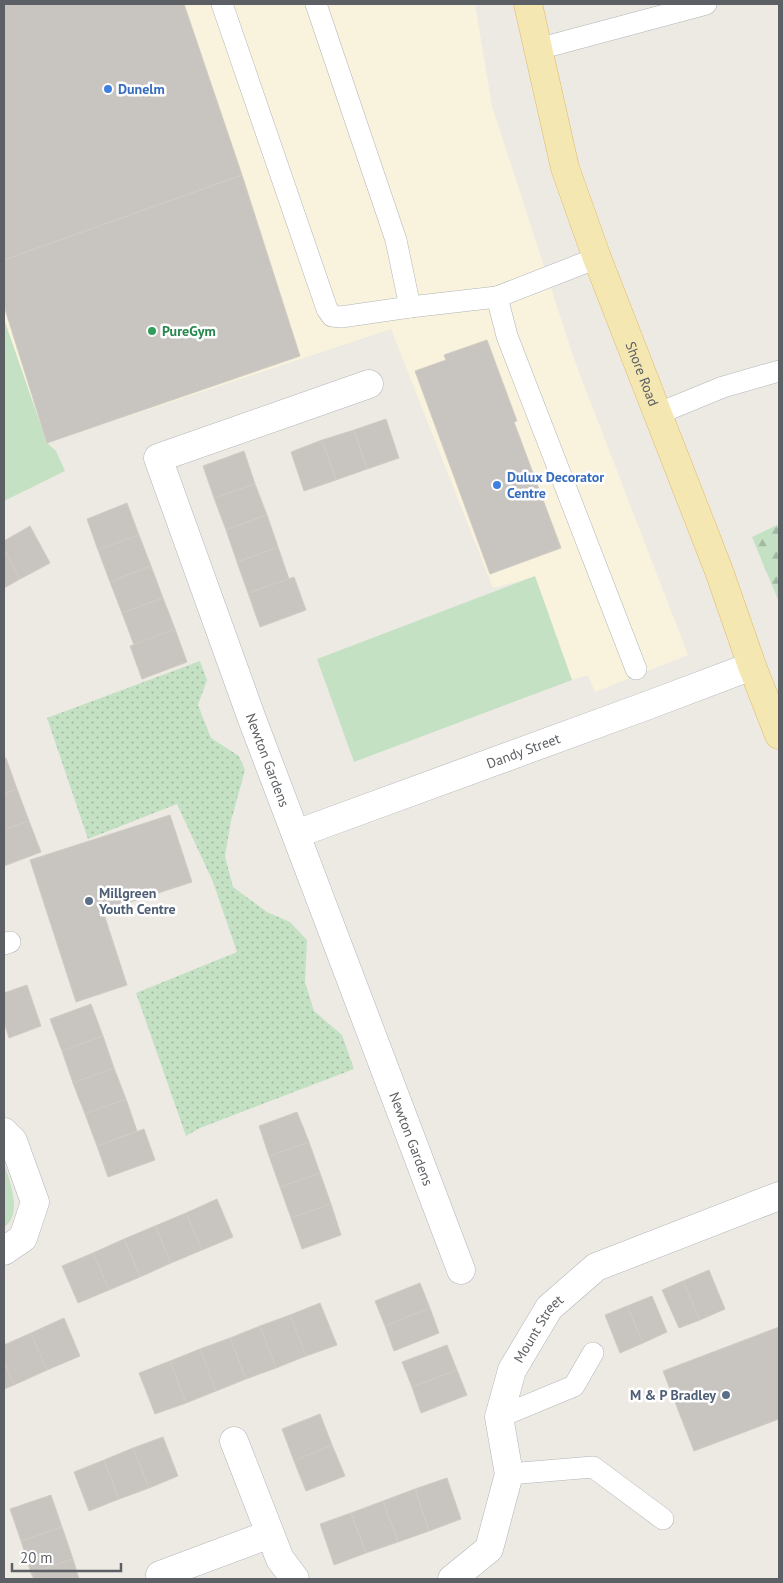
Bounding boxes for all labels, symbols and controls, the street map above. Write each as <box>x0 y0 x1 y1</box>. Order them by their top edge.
place label: Dunelm <box>118 80 165 98</box>
marker: Dunelm <box>102 83 114 95</box>
place label: PureGym <box>162 322 216 340</box>
marker: PureGym <box>146 325 158 337</box>
street label: Shore Road <box>621 339 663 409</box>
place label: Dulux Decorator Centre <box>507 468 604 502</box>
marker: Dulux Decorator Centre <box>491 479 503 491</box>
street label: Newton Gardens <box>242 711 294 810</box>
street label: Dandy Street <box>484 729 563 773</box>
place label: Millgreen Youth Centre <box>98 884 176 918</box>
marker: Millgreen Youth Centre <box>83 895 95 907</box>
street label: Newton Gardens <box>385 1089 437 1188</box>
street label: Mount Street <box>509 1291 567 1366</box>
place label: M & P Bradley <box>630 1386 716 1404</box>
marker: M & P Bradley <box>720 1389 732 1401</box>
scale bar <box>12 1540 121 1572</box>
text: 20 m <box>20 1548 53 1567</box>

